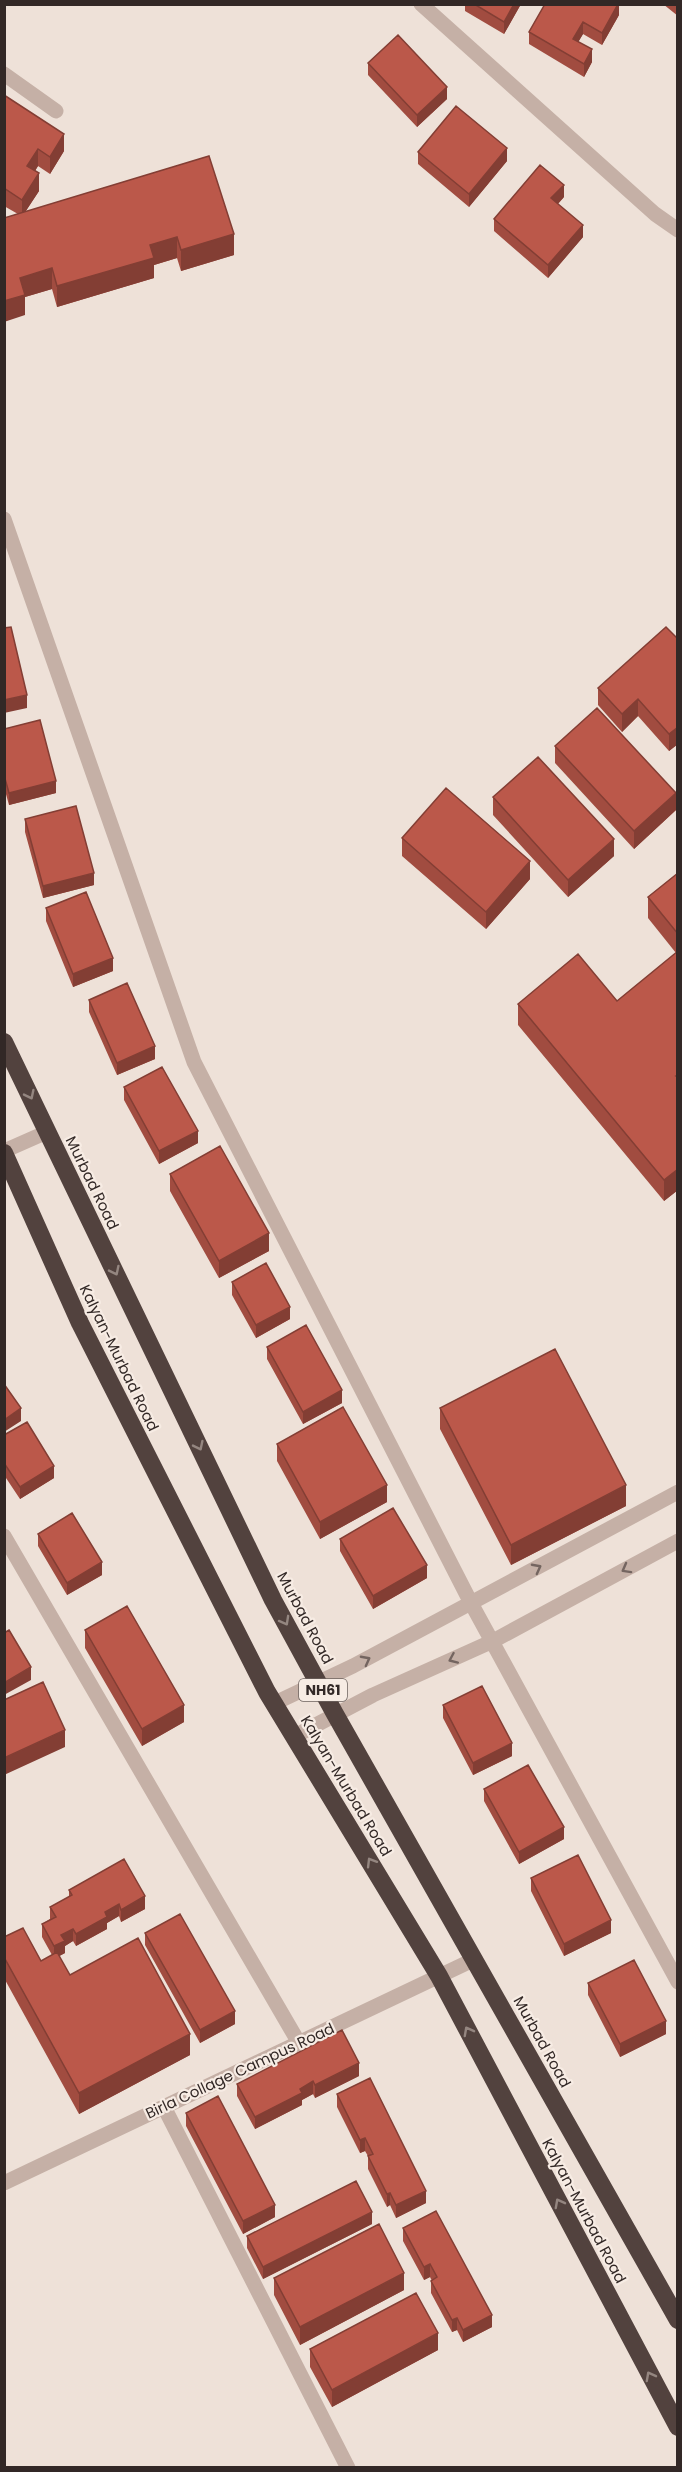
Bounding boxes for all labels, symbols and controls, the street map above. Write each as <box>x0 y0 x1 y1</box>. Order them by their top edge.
one-way arrow <box>22 1089 34 1100</box>
street label: Murbad Road <box>61 1133 124 1233</box>
one-way arrow <box>107 1264 119 1275</box>
street label: Kalyan-Murbad Road <box>75 1281 164 1435</box>
one-way arrow <box>192 1440 204 1451</box>
one-way arrow <box>622 1562 632 1573</box>
one-way arrow <box>531 1564 542 1575</box>
street label: Murbad Road <box>272 1568 339 1668</box>
one-way arrow <box>278 1615 289 1626</box>
one-way arrow <box>449 1652 460 1664</box>
one-way arrow <box>359 1656 370 1667</box>
road number: NH61 <box>299 1679 347 1701</box>
street label: Kalyan-Murbad Road <box>296 1711 397 1860</box>
one-way arrow <box>366 1858 378 1868</box>
street label: Murbad Road <box>509 1992 576 2091</box>
street label: Birla Collage Campus Road <box>142 2017 338 2124</box>
one-way arrow <box>464 2026 475 2037</box>
street label: Kalyan-Murbad Road <box>537 2135 631 2287</box>
one-way arrow <box>555 2199 566 2209</box>
one-way arrow <box>646 2371 657 2382</box>

